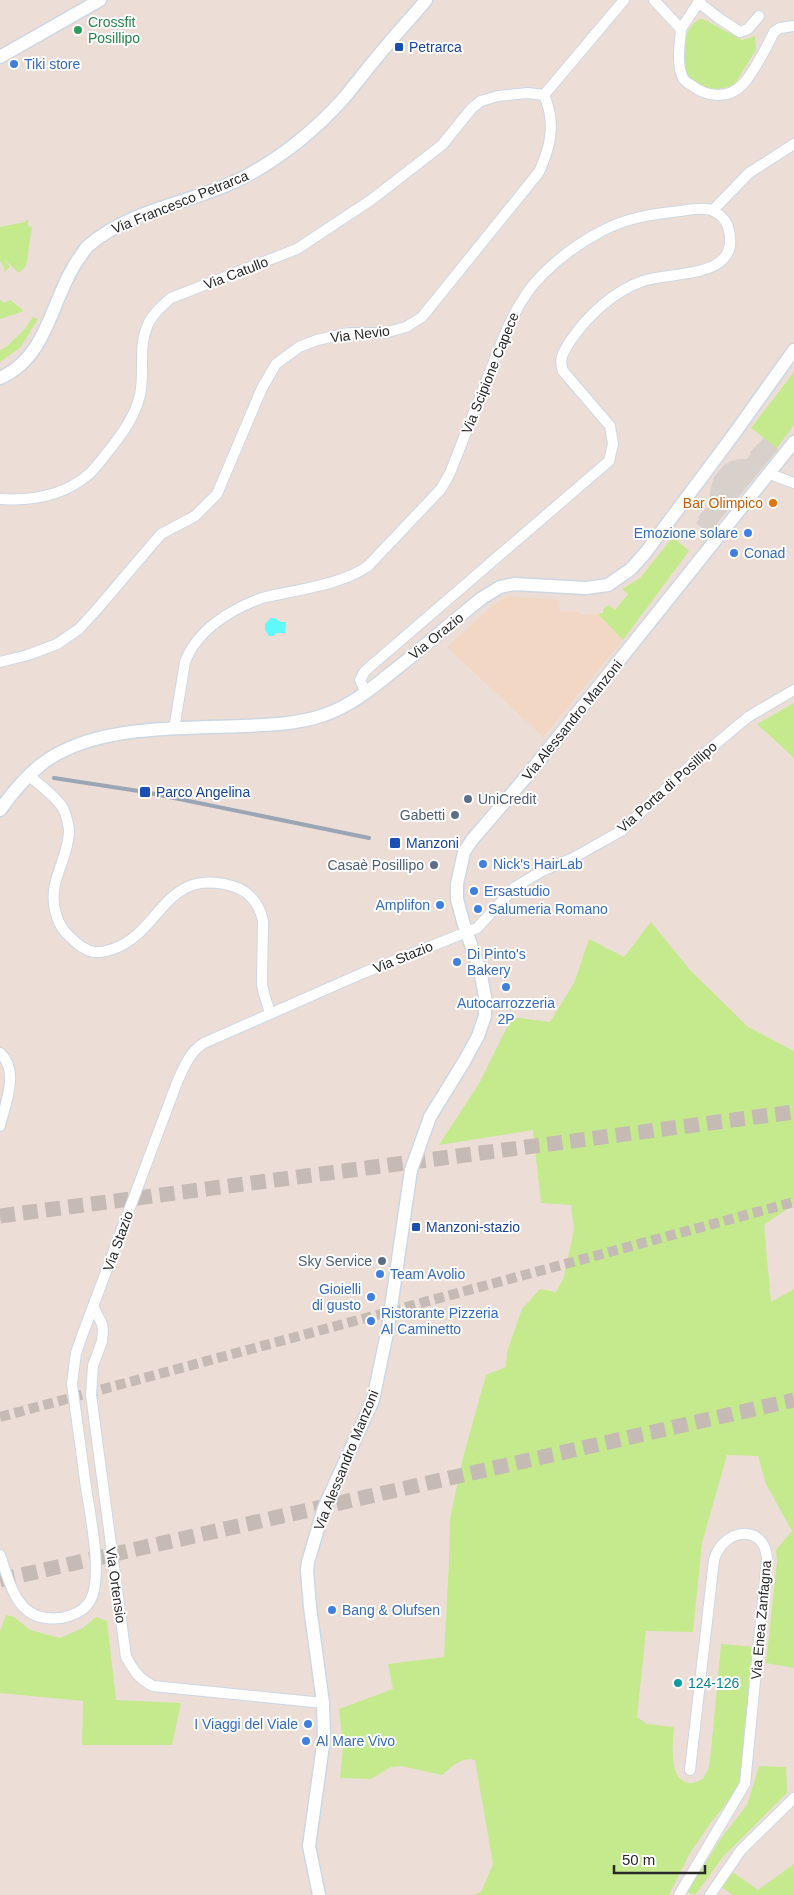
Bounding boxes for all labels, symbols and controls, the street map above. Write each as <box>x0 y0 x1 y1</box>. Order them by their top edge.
place label: Crossfit Posillipo <box>88 14 140 46</box>
marker: Crossfit Posillipo <box>72 24 84 36</box>
place label: Petrarca <box>409 39 462 55</box>
marker: Petrarca <box>393 41 405 53</box>
place label: Tiki store <box>24 56 80 72</box>
marker: Tiki store <box>8 58 20 70</box>
street label: Via Francesco Petrarca <box>109 167 251 237</box>
street label: Via Catullo <box>202 253 271 293</box>
street label: Via Scipione Capece <box>458 310 522 436</box>
street label: Via Nevio <box>329 322 391 346</box>
place label: Bar Olimpico <box>683 495 763 511</box>
marker: Bar Olimpico <box>767 497 779 509</box>
place label: Emozione solare <box>634 525 738 541</box>
marker: Emozione solare <box>742 527 754 539</box>
place label: Conad <box>744 545 785 561</box>
marker: Conad <box>728 547 740 559</box>
street label: Via Orazio <box>406 609 466 663</box>
street label: Via Alessandro Manzoni <box>519 657 625 783</box>
street label: Via Porta di Posillipo <box>614 738 720 836</box>
place label: Parco Angelina <box>156 784 250 800</box>
marker: Parco Angelina <box>138 785 152 799</box>
place label: UniCredit <box>478 791 536 807</box>
marker: UniCredit <box>462 793 474 805</box>
place label: Gabetti <box>400 807 445 823</box>
marker: Gabetti <box>449 809 461 821</box>
place label: Manzoni <box>406 835 459 851</box>
marker: Manzoni <box>388 836 402 850</box>
place label: Nick's HairLab <box>493 856 583 872</box>
place label: Casaè Posillipo <box>328 857 424 873</box>
marker: Nick's HairLab <box>477 858 489 870</box>
marker: Casaè Posillipo <box>428 859 440 871</box>
place label: Ersastudio <box>484 883 550 899</box>
marker: Ersastudio <box>468 885 480 897</box>
place label: Amplifon <box>376 897 430 913</box>
marker: Amplifon <box>434 899 446 911</box>
place label: Salumeria Romano <box>488 901 608 917</box>
marker: Salumeria Romano <box>472 903 484 915</box>
street label: Via Stazio <box>371 938 435 976</box>
place label: Di Pinto's Bakery <box>467 946 526 978</box>
marker: Di Pinto's Bakery <box>451 956 463 968</box>
marker: Autocarrozzeria 2P <box>500 981 512 993</box>
place label: Autocarrozzeria 2P <box>457 995 555 1027</box>
street label: Via Stazio <box>100 1209 136 1273</box>
place label: Manzoni-stazio <box>426 1219 520 1235</box>
marker: Manzoni-stazio <box>410 1221 422 1233</box>
place label: Sky Service <box>298 1253 372 1269</box>
marker: Sky Service <box>376 1255 388 1267</box>
place label: Team Avolio <box>390 1266 465 1282</box>
marker: Team Avolio <box>374 1268 386 1280</box>
place label: Gioielli di gusto <box>312 1281 361 1313</box>
marker: Gioielli di gusto <box>365 1291 377 1303</box>
place label: Ristorante Pizzeria Al Caminetto <box>381 1305 499 1337</box>
marker: Ristorante Pizzeria Al Caminetto <box>365 1315 377 1327</box>
street label: Via Alessandro Manzoni <box>310 1387 382 1533</box>
street label: Via Ortensio <box>103 1546 129 1624</box>
street label: Via Enea Zanfagna <box>748 1560 774 1680</box>
place label: Bang & Olufsen <box>342 1602 440 1618</box>
marker: Bang & Olufsen <box>326 1604 338 1616</box>
place label: 124-126 <box>688 1675 740 1691</box>
marker: 124-126 <box>672 1677 684 1689</box>
place label: I Viaggi del Viale <box>194 1716 298 1732</box>
marker: I Viaggi del Viale <box>302 1718 314 1730</box>
place label: Al Mare Vivo <box>316 1733 395 1749</box>
marker: Al Mare Vivo <box>300 1735 312 1747</box>
scale bar <box>614 1842 705 1874</box>
text: 50 m <box>622 1851 655 1868</box>

